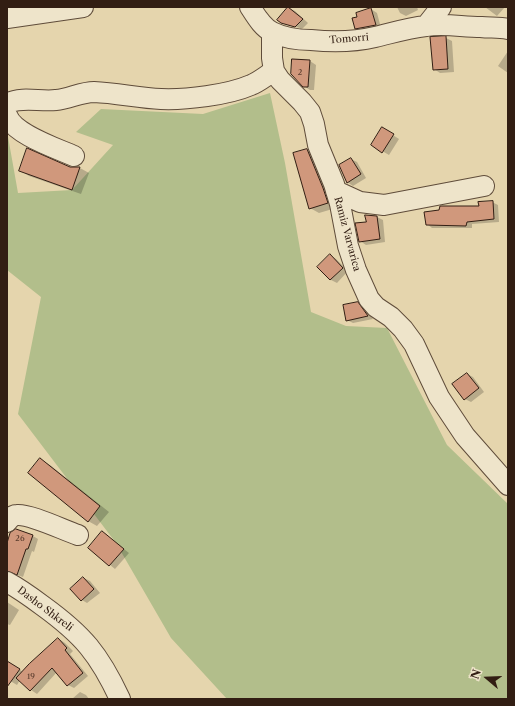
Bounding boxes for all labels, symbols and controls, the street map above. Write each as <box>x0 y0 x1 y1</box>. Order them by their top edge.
street label: Tomorri <box>329 31 369 47</box>
house number: 2 <box>298 68 302 78</box>
street label: Ramiz Varvarica <box>331 195 363 273</box>
house number: 26 <box>15 534 25 544</box>
street label: Dasho Shkreli <box>15 584 75 634</box>
north arrow <box>467 658 507 698</box>
text: N <box>467 667 484 681</box>
house number: 19 <box>27 672 35 682</box>

